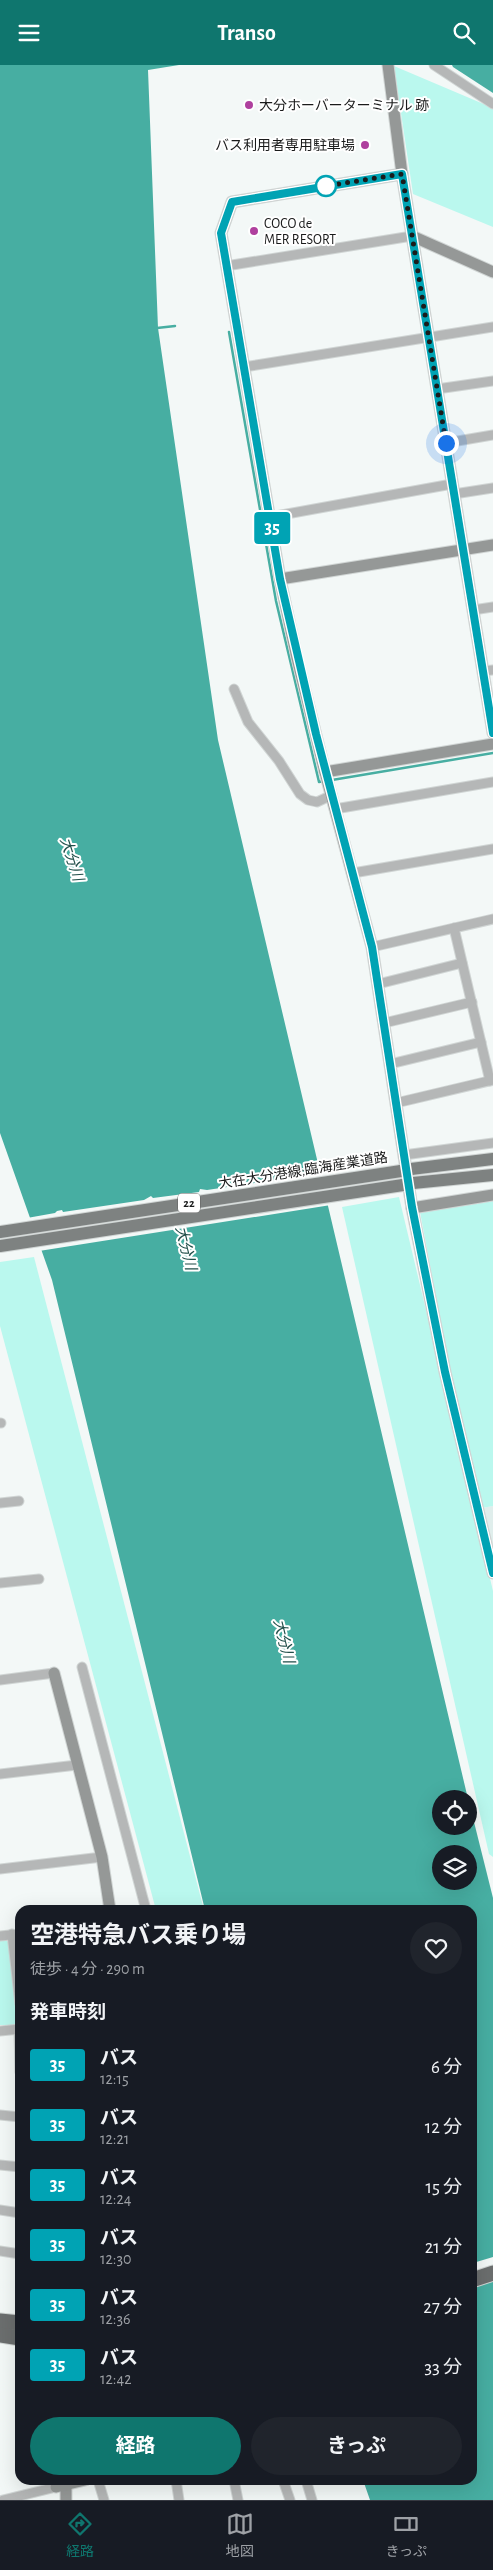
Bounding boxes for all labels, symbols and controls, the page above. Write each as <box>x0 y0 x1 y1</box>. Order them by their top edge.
icon: menu <box>15 19 43 47</box>
icon: search <box>450 19 478 47</box>
text: Transo <box>217 22 276 44</box>
place label: 大分ホーバーターミナル 跡 <box>259 98 429 113</box>
marker: 大分ホーバーターミナル 跡 <box>243 99 255 111</box>
place label: バス利用者専用駐車場 <box>215 138 355 153</box>
marker: バス利用者専用駐車場 <box>359 139 371 151</box>
unlabelled marker <box>315 175 337 197</box>
place label: COCO de MER RESORT <box>264 217 336 247</box>
marker: COCO de MER RESORT <box>248 225 260 237</box>
your location <box>434 431 459 456</box>
line badge: 35 <box>250 512 294 544</box>
text: 35 <box>264 519 280 537</box>
water label: 大分川 <box>57 835 87 885</box>
street label: 大在大分港線;臨海産業道路 <box>217 1150 389 1191</box>
road number: 22 <box>178 1193 200 1213</box>
water label: 大分川 <box>173 1224 200 1274</box>
water label: 大分川 <box>271 1617 298 1667</box>
map controls <box>432 1790 477 1890</box>
button: locate <box>432 1790 477 1835</box>
button: layers <box>432 1845 477 1890</box>
button: heart <box>410 1922 462 1974</box>
text: 空港特急バス乗り場 <box>30 1924 246 1948</box>
text: 徒歩 · 4 分 · 290 m <box>30 1961 145 1977</box>
text: 発車時刻 <box>30 2003 106 2022</box>
text: バス <box>100 2049 138 2068</box>
text: 35 <box>50 2056 65 2074</box>
text: 6 分 <box>431 2058 462 2077</box>
text: 12:15 <box>100 2071 129 2087</box>
text: バス <box>100 2109 138 2128</box>
text: 35 <box>50 2116 65 2134</box>
text: 12 分 <box>425 2118 462 2137</box>
text: 12:21 <box>100 2131 129 2147</box>
text: バス <box>100 2169 138 2188</box>
text: 35 <box>50 2176 65 2194</box>
text: 15 分 <box>425 2178 462 2197</box>
text: 12:24 <box>100 2191 131 2207</box>
text: バス <box>100 2229 138 2248</box>
text: 35 <box>50 2236 65 2254</box>
text: 21 分 <box>425 2238 462 2257</box>
text: 12:30 <box>100 2251 132 2267</box>
text: バス <box>100 2289 138 2308</box>
text: 35 <box>50 2296 65 2314</box>
text: 27 分 <box>423 2298 462 2317</box>
text: 12:36 <box>100 2311 131 2327</box>
text: バス <box>100 2349 138 2368</box>
text: 35 <box>50 2356 65 2374</box>
text: 33 分 <box>424 2358 462 2377</box>
text: 12:42 <box>100 2371 131 2387</box>
button: 経路 <box>30 2417 241 2475</box>
button: きっぷ <box>251 2417 462 2475</box>
tab: 経路 <box>66 2510 94 2561</box>
tab: 地図 <box>226 2510 254 2561</box>
tab: きっぷ <box>386 2510 427 2561</box>

